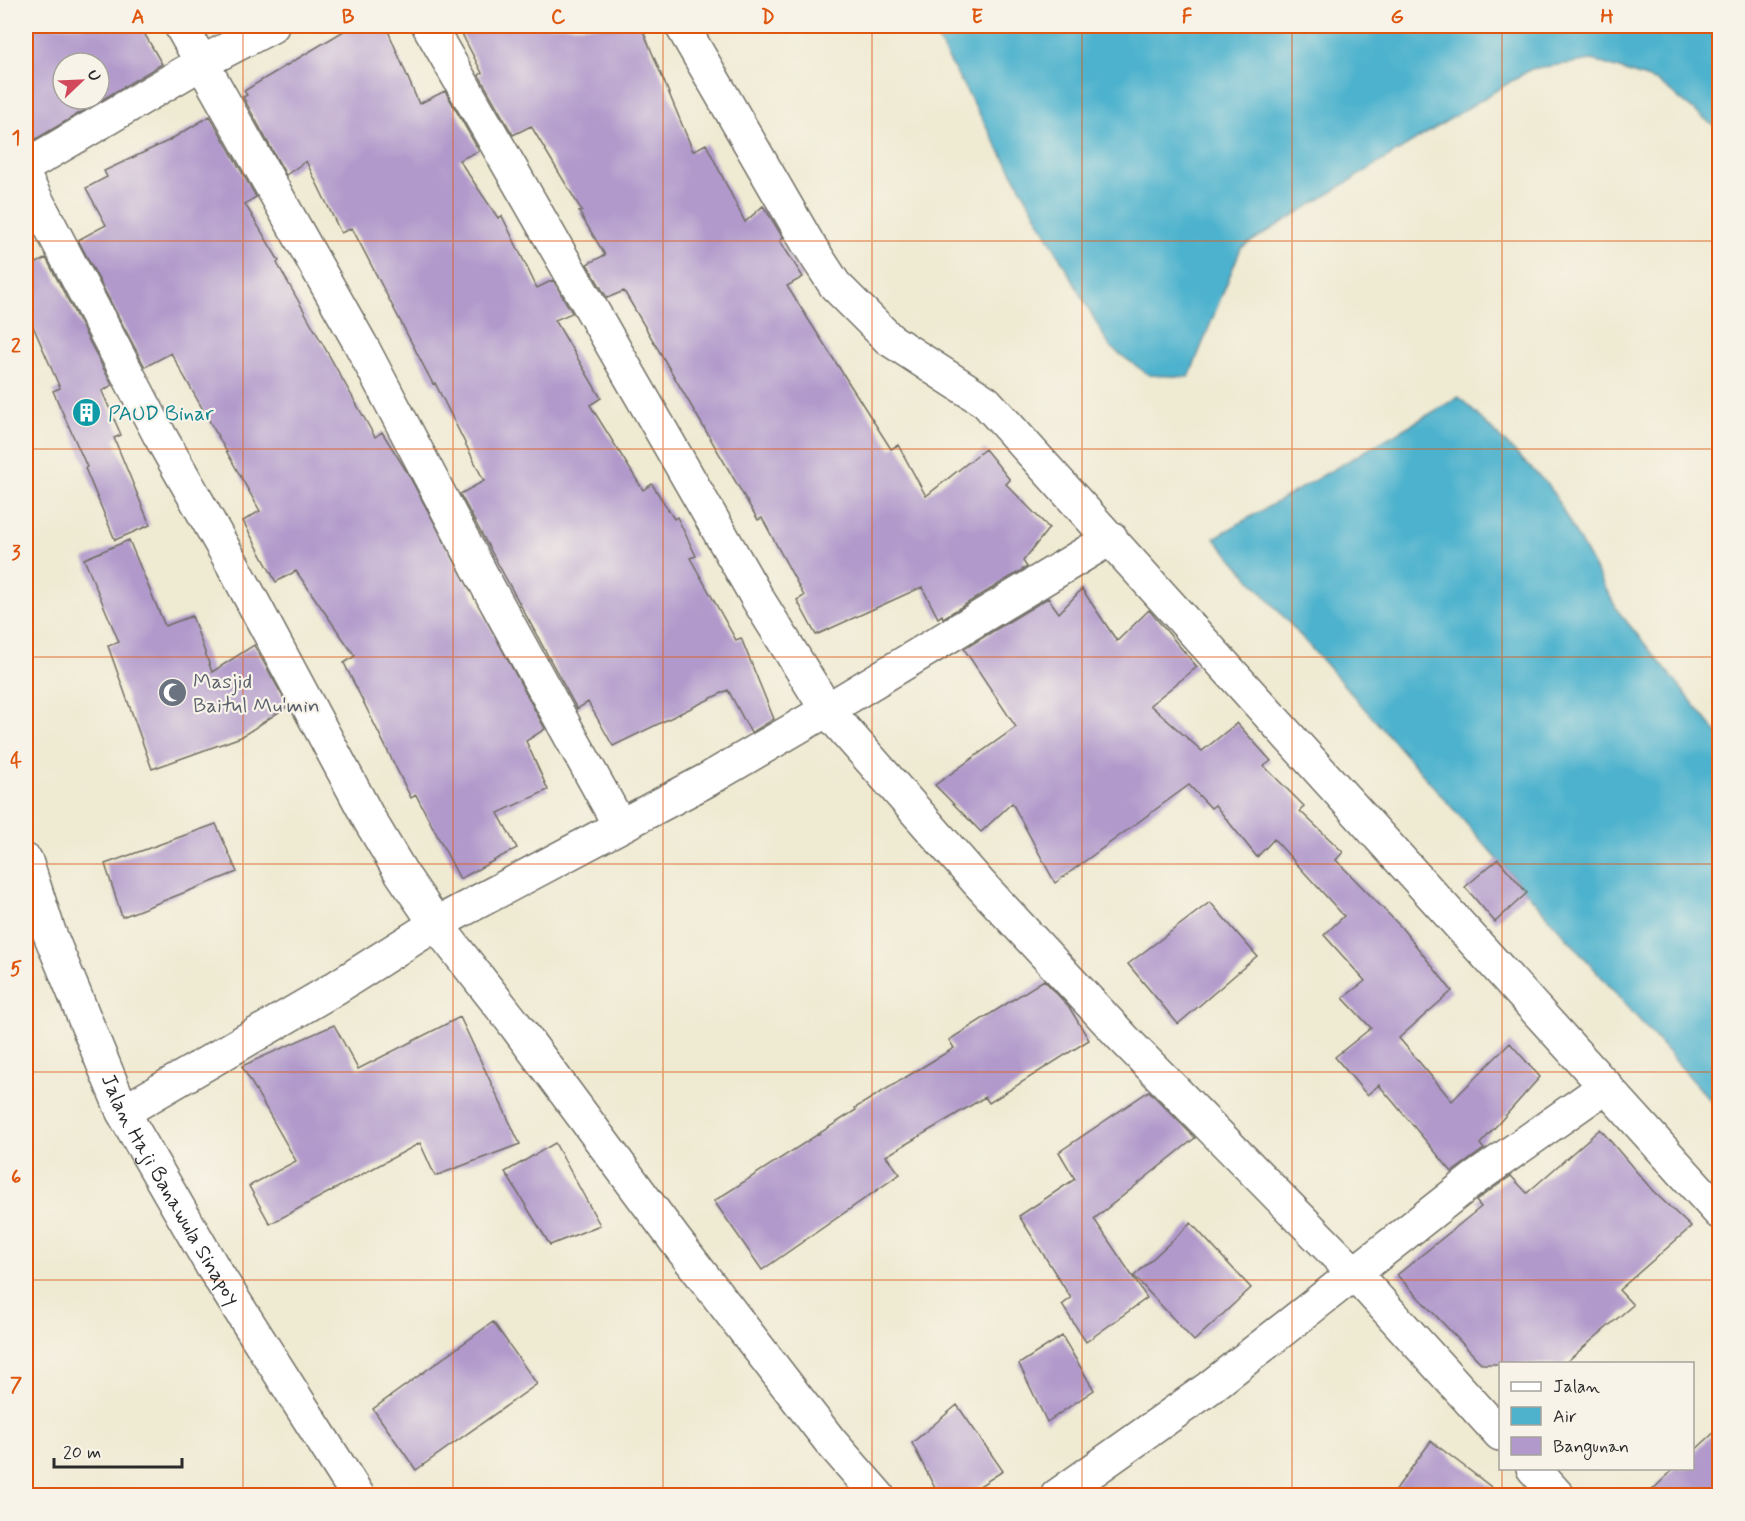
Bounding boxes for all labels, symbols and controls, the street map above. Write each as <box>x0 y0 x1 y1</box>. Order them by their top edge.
text: A <box>131 4 145 31</box>
text: B <box>342 4 355 31</box>
text: C <box>551 4 566 31</box>
text: D <box>761 4 775 31</box>
text: E <box>971 4 983 31</box>
text: F <box>1182 4 1193 31</box>
text: G <box>1390 4 1404 31</box>
text: H <box>1600 4 1614 31</box>
north arrow <box>51 51 111 111</box>
text: U <box>82 67 105 85</box>
text: 1 <box>12 125 20 152</box>
text: 2 <box>11 333 21 360</box>
building icon: PAUD Binar <box>71 397 103 429</box>
place label: PAUD Binar <box>108 400 214 428</box>
text: 3 <box>11 540 21 567</box>
place label: Masjid Baitul Mu'min <box>193 668 320 720</box>
mosque icon: Masjid Baitul Mu'min <box>156 677 188 709</box>
text: 4 <box>10 748 22 775</box>
text: 5 <box>10 956 22 983</box>
street label: Jalan Haji Banawula Sinapoy <box>94 1070 246 1311</box>
text: 6 <box>11 1164 21 1191</box>
legend <box>1499 1362 1694 1470</box>
text: 7 <box>10 1372 22 1399</box>
text: Jalan <box>1553 1375 1600 1399</box>
text: Air <box>1553 1405 1577 1429</box>
scale bar <box>54 1431 182 1469</box>
text: Bangunan <box>1553 1435 1629 1460</box>
text: 20 m <box>63 1441 101 1465</box>

